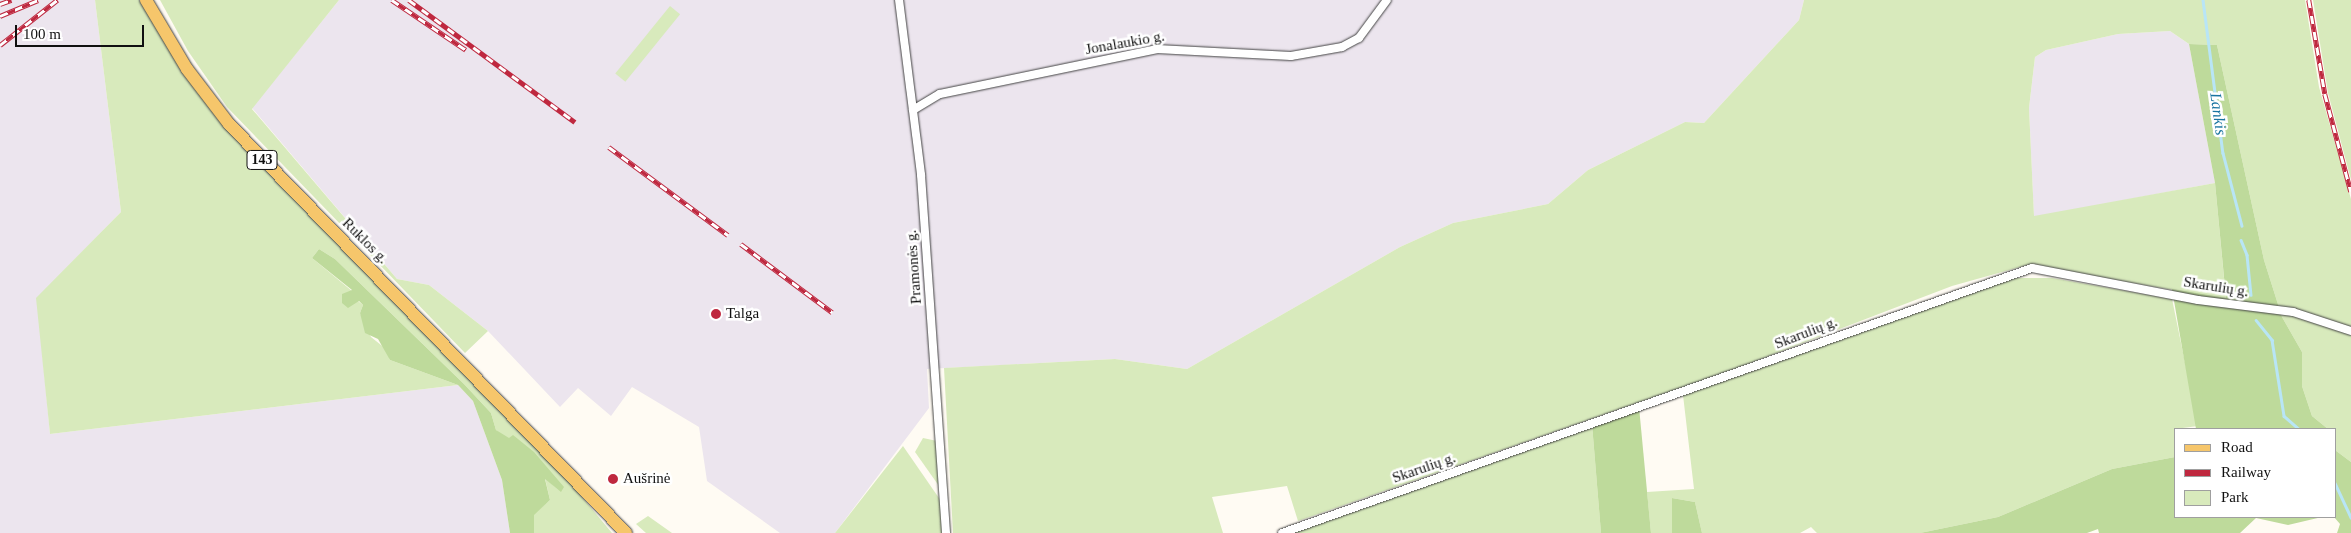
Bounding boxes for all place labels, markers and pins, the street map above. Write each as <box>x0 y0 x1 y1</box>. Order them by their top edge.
place label: Talga <box>726 305 759 323</box>
marker: Talga <box>710 308 722 320</box>
place label: Aušrinė <box>623 470 670 488</box>
marker: Aušrinė <box>607 473 619 485</box>

